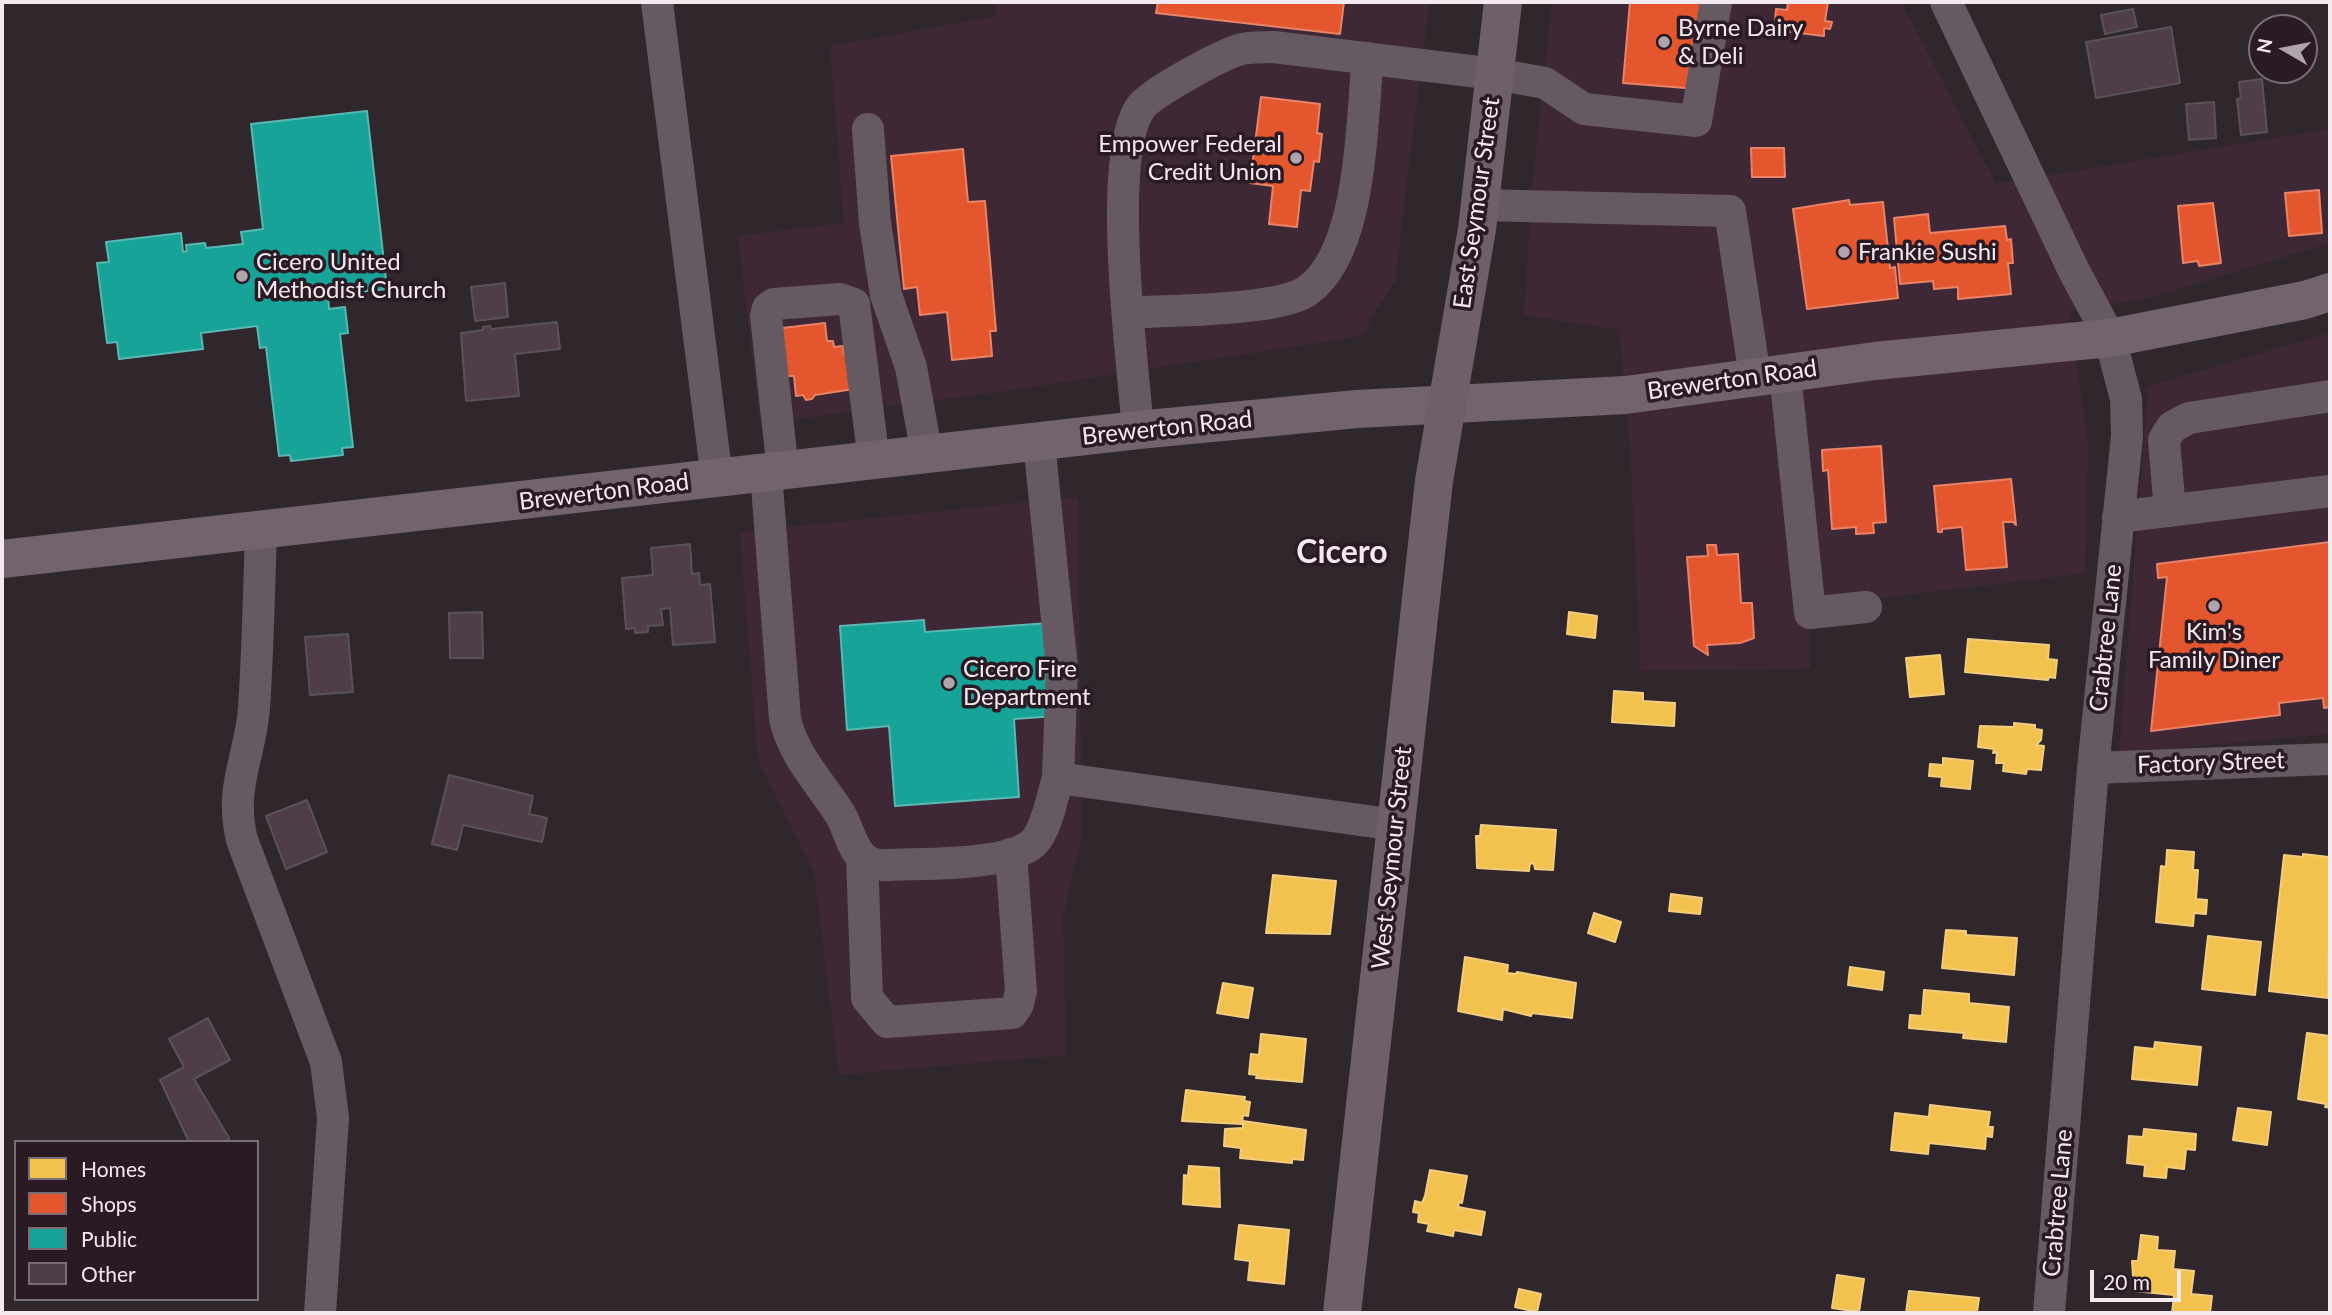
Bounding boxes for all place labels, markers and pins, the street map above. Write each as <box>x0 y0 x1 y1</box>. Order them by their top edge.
place label: Byrne Dairy & Deli <box>1678 14 1803 70</box>
marker: Byrne Dairy & Deli <box>1656 34 1672 50</box>
place label: Empower Federal Credit Union <box>1098 130 1282 186</box>
marker: Empower Federal Credit Union <box>1288 150 1304 166</box>
place label: Frankie Sushi <box>1858 238 1997 266</box>
marker: Frankie Sushi <box>1836 244 1852 260</box>
place label: Cicero United Methodist Church <box>256 248 446 304</box>
marker: Cicero United Methodist Church <box>234 268 250 284</box>
marker: Kim's Family Diner <box>2206 598 2222 614</box>
place label: Kim's Family Diner <box>2148 618 2280 674</box>
place label: Cicero Fire Department <box>963 655 1091 711</box>
marker: Cicero Fire Department <box>941 675 957 691</box>

